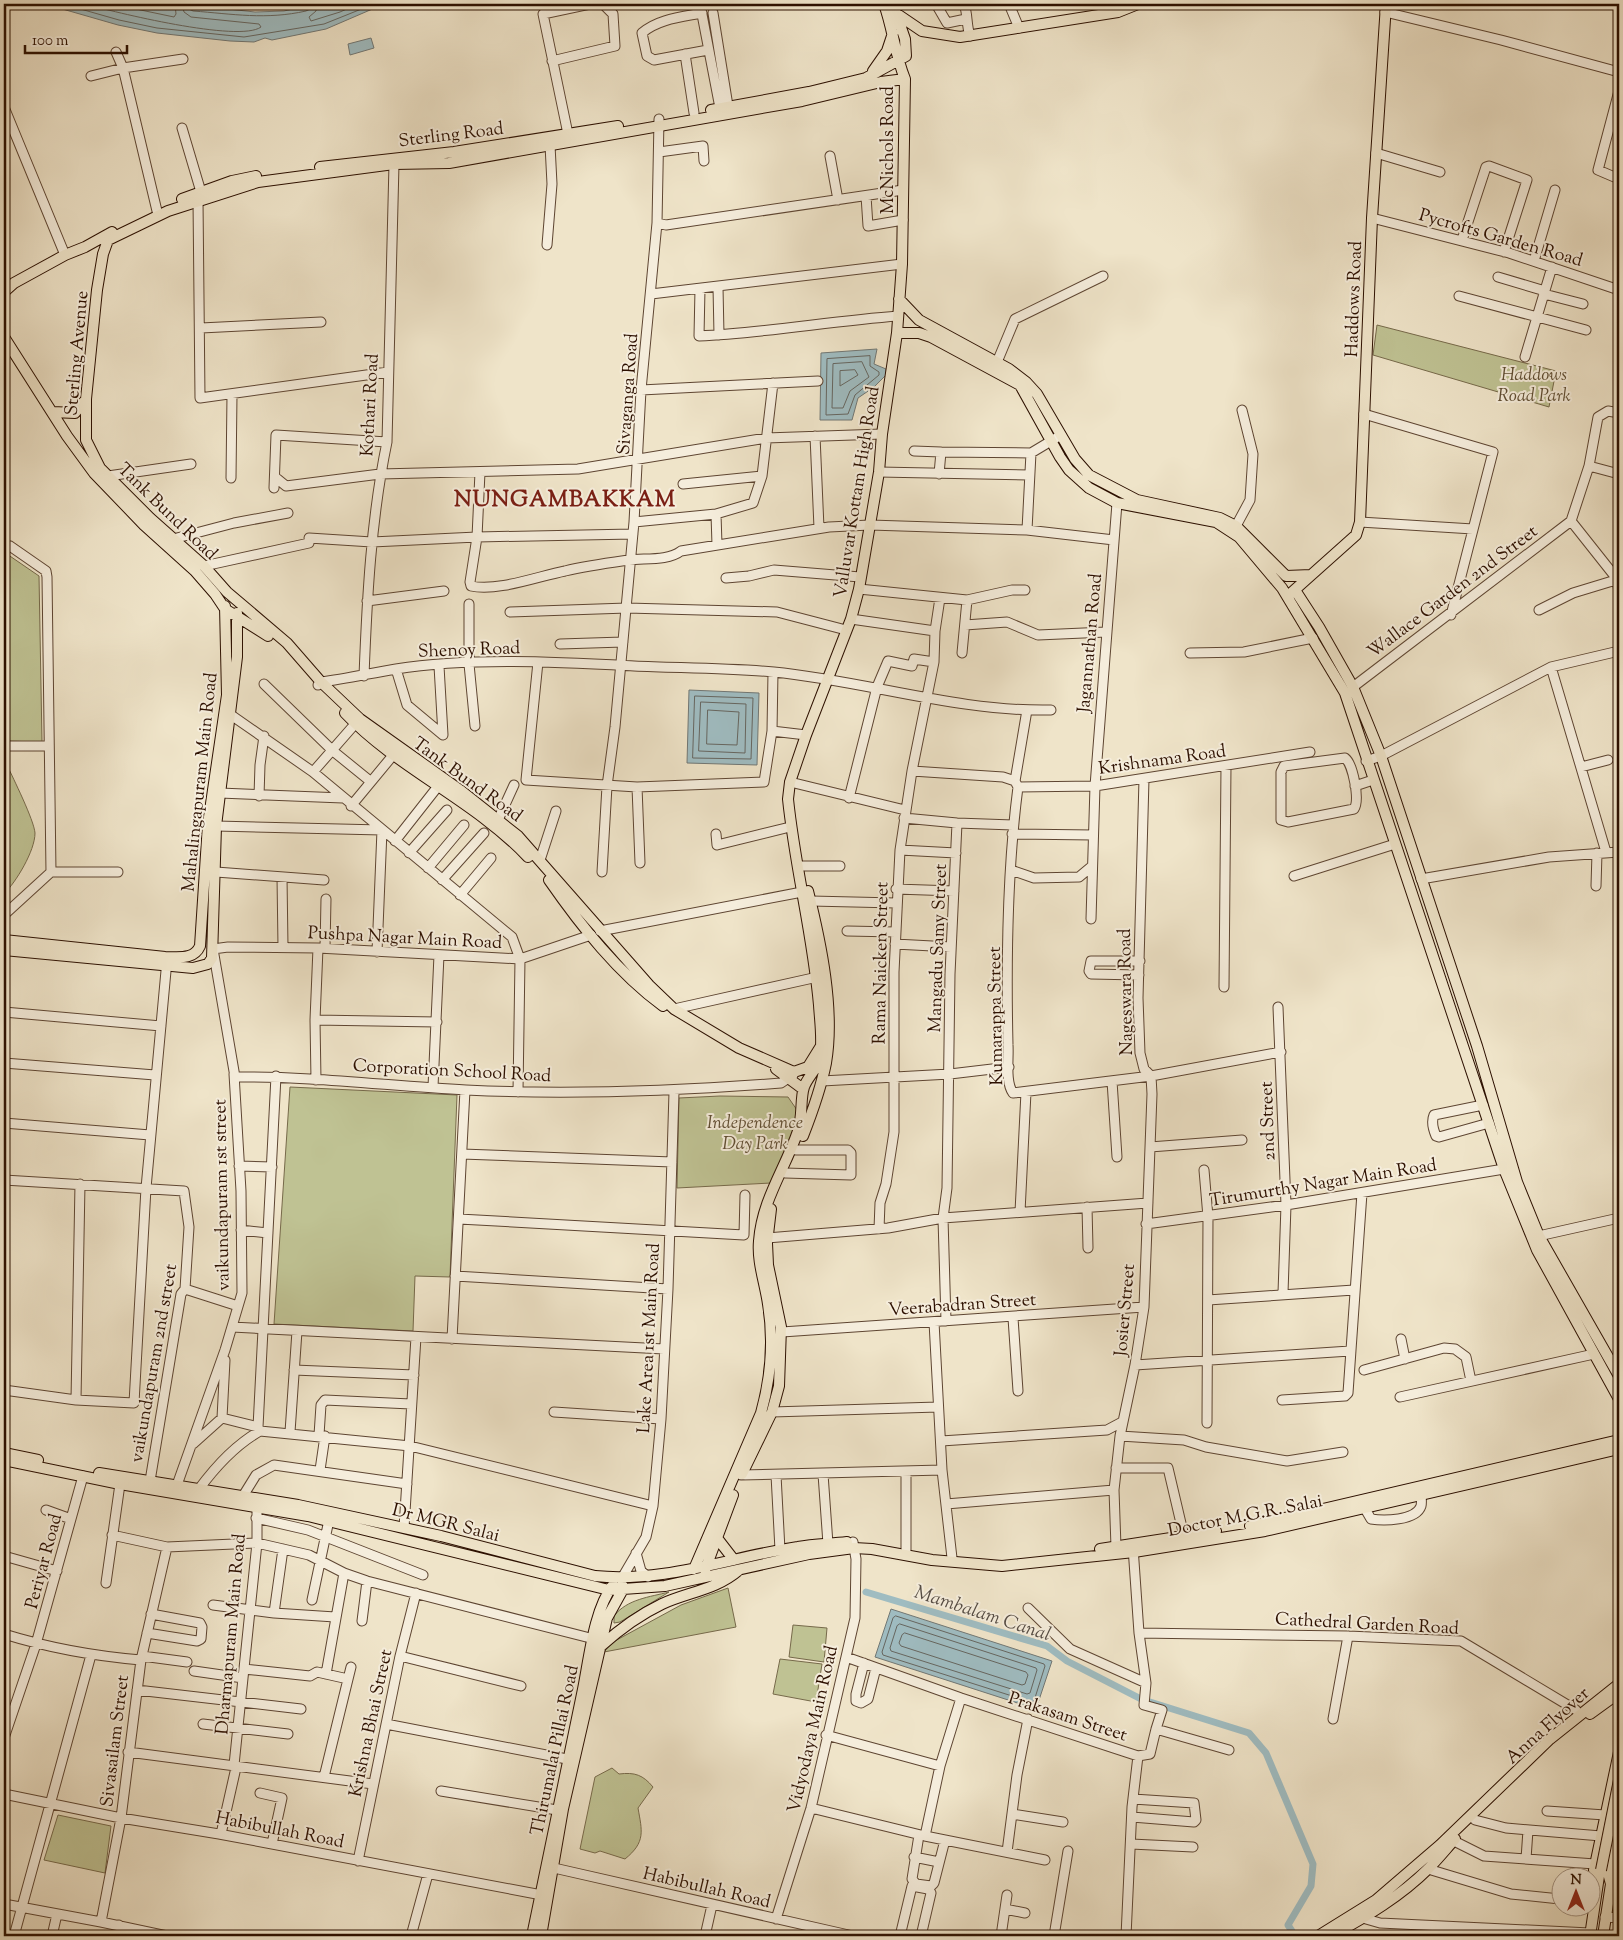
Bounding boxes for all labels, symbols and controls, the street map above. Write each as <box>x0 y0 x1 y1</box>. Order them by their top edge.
scale bar <box>25 22 128 54</box>
text: 100 m <box>32 31 69 52</box>
street label: McNichols Road <box>876 86 902 214</box>
street label: Sterling Road <box>397 117 505 155</box>
street label: Pycrofts Garden Road <box>1415 203 1585 275</box>
street label: Haddows Road <box>1340 240 1370 358</box>
street label: Sterling Avenue <box>60 290 96 417</box>
street label: Sivaganga Road <box>612 332 646 456</box>
street label: Kothari Road <box>355 353 387 457</box>
park label: Haddows Road Park <box>1497 363 1571 410</box>
street label: Valluvar Kottam High Road <box>828 384 888 600</box>
street label: Tank Bund Road <box>111 458 223 567</box>
district label: NUNGAMBAKKAM <box>454 485 676 517</box>
street label: Wallace Garden 2nd Street <box>1363 520 1544 665</box>
street label: Jagannathan Road <box>1072 572 1110 715</box>
street label: Shenoy Road <box>417 636 521 666</box>
street label: Mahalingapuram Main Road <box>177 671 225 893</box>
street label: Tank Bund Road <box>406 732 527 829</box>
street label: Krishnama Road <box>1097 739 1228 783</box>
street label: Mangadu Samy Street <box>923 863 955 1033</box>
street label: Rama Naicken Street <box>868 881 896 1045</box>
street label: Pushpa Nagar Main Road <box>307 921 503 957</box>
street label: Nageswara Road <box>1113 928 1141 1056</box>
street label: Kumarappa Street <box>983 946 1011 1086</box>
street label: Corporation School Road <box>352 1054 552 1090</box>
street label: 2nd Street <box>1255 1081 1283 1161</box>
street label: vaikundapuram 1st street <box>208 1099 238 1291</box>
park label: Independence Day Park <box>707 1111 803 1158</box>
street label: Tirumurthy Nagar Main Road <box>1208 1153 1439 1215</box>
street label: Lake Area 1st Main Road <box>632 1242 668 1434</box>
street label: vaikundapuram 2nd street <box>125 1262 185 1465</box>
street label: Josier Street <box>1109 1263 1143 1358</box>
street label: Veerabadran Street <box>887 1288 1037 1324</box>
street label: Doctor M.G.R. Salai <box>1166 1489 1325 1545</box>
street label: Dr MGR Salai <box>389 1498 502 1550</box>
street label: Periyar Road <box>20 1511 70 1612</box>
street label: Dharmapuram Main Road <box>210 1533 254 1736</box>
water label: Mambalam Canal <box>910 1580 1054 1649</box>
street label: Cathedral Garden Road <box>1274 1607 1459 1643</box>
street label: Vidyodaya Main Road <box>782 1643 846 1816</box>
street label: Krishna Bhai Street <box>344 1647 400 1800</box>
street label: Thirumalai Pillai Road <box>525 1663 587 1838</box>
street label: Sivasailam Street <box>95 1674 137 1809</box>
street label: Anna Flyover <box>1501 1682 1596 1771</box>
street label: Prakasam Street <box>1005 1686 1130 1749</box>
street label: Habibullah Road <box>213 1806 346 1856</box>
street label: Habibullah Road <box>640 1862 773 1916</box>
north arrow <box>1550 1868 1600 1918</box>
text: N <box>1570 1871 1582 1891</box>

